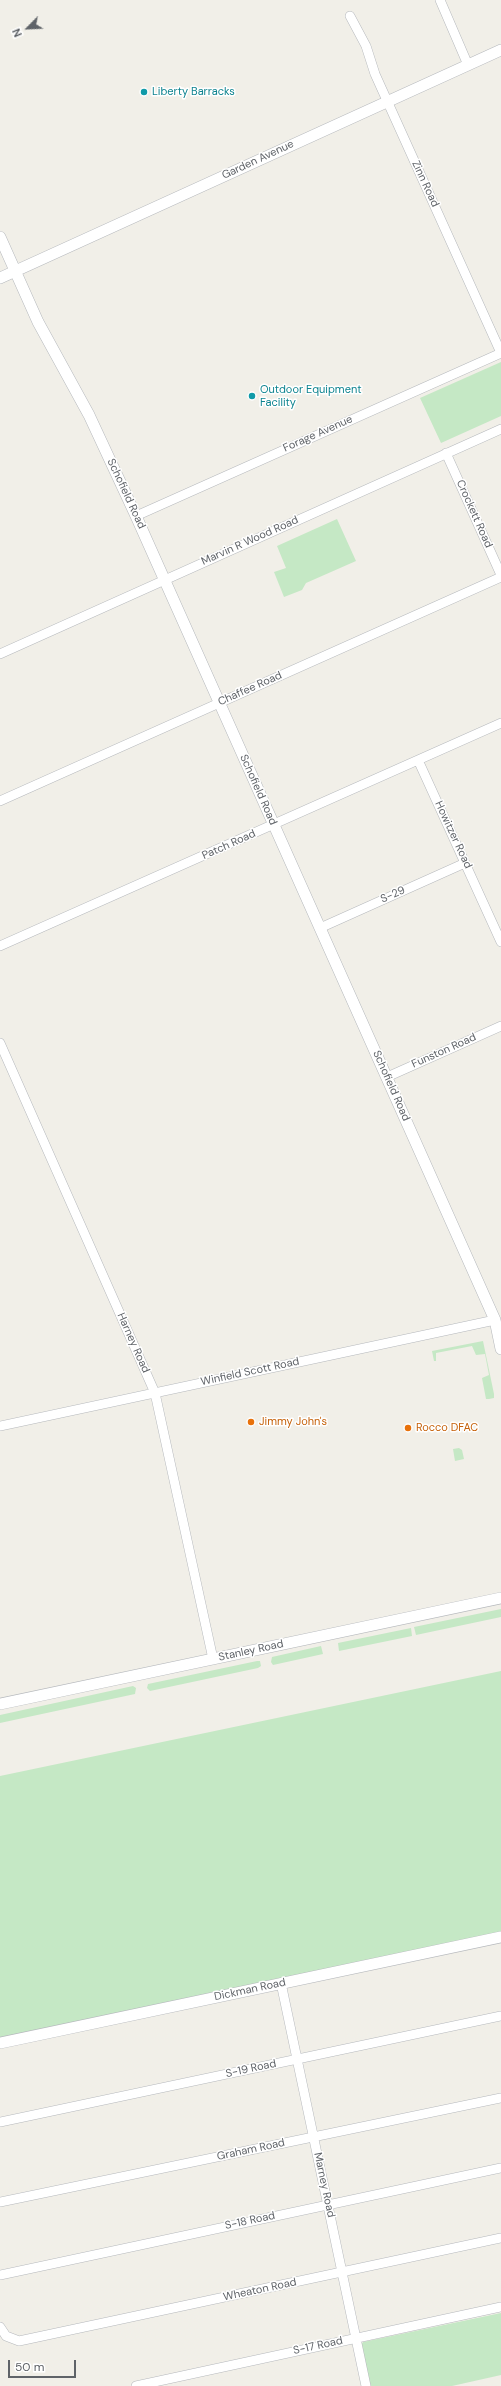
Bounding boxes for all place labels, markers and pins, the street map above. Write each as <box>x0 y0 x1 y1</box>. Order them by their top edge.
place label: Liberty Barracks <box>152 85 235 99</box>
marker: Liberty Barracks <box>139 87 149 97</box>
place label: Outdoor Equipment Facility <box>260 383 362 409</box>
marker: Outdoor Equipment Facility <box>247 391 257 401</box>
place label: Jimmy John's <box>259 1415 327 1429</box>
marker: Jimmy John's <box>246 1417 256 1427</box>
place label: Rocco DFAC <box>416 1421 478 1435</box>
marker: Rocco DFAC <box>403 1423 413 1433</box>

